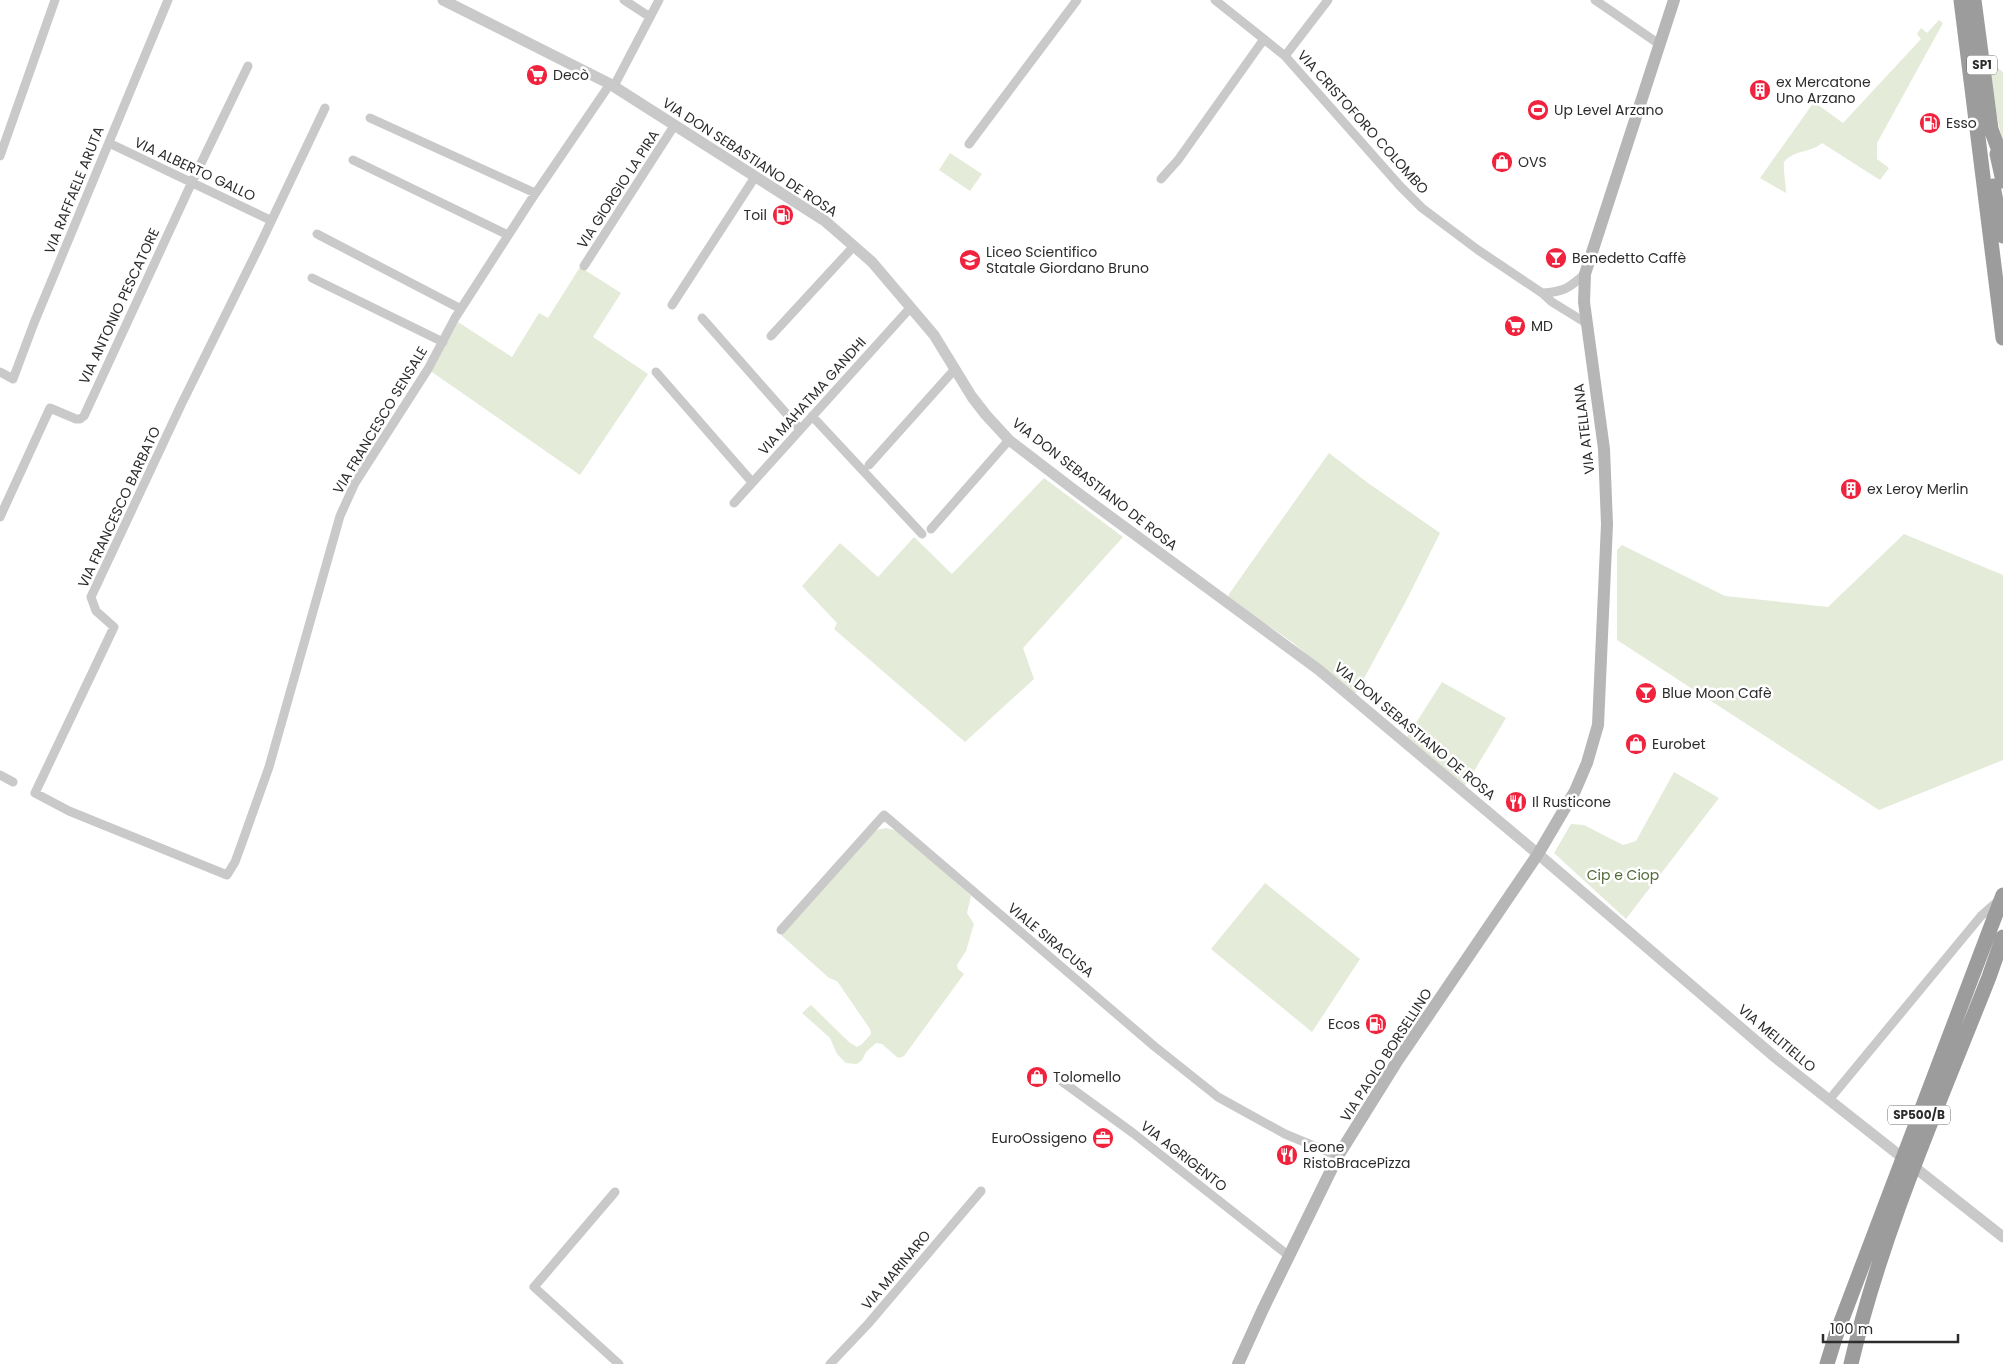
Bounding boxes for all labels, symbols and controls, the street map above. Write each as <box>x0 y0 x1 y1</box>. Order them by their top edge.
street label: VIA CRISTOFORO COLOMBO <box>1293 46 1433 198</box>
road number: SP1 <box>1967 56 1997 74</box>
supermarket icon: Decò <box>525 63 549 87</box>
place label: Decò <box>553 65 589 85</box>
place label: ex Mercatone Uno Arzano <box>1776 72 1871 108</box>
building icon: ex Mercatone Uno Arzano <box>1748 78 1772 102</box>
street label: VIA DON SEBASTIANO DE ROSA <box>658 93 842 221</box>
sports icon: Up Level Arzano <box>1526 98 1550 122</box>
place label: Up Level Arzano <box>1554 100 1664 120</box>
fuel station icon: Esso <box>1918 111 1942 135</box>
place label: Esso <box>1946 113 1977 133</box>
street label: VIA RAFFAELE ARUTA <box>39 123 109 257</box>
street label: VIA GIORGIO LA PIRA <box>572 126 664 252</box>
street label: VIA ALBERTO GALLO <box>131 132 259 206</box>
shop icon: OVS <box>1490 150 1514 174</box>
place label: OVS <box>1518 152 1547 172</box>
fuel station icon: Toil <box>771 203 795 227</box>
place label: Toil <box>744 205 767 225</box>
street label: VIA ANTONIO PESCATORE <box>74 225 164 387</box>
place label: Liceo Scientifico Statale Giordano Bruno <box>986 242 1149 278</box>
bar icon: Benedetto Caffè <box>1544 246 1568 270</box>
school or university icon: Liceo Scientifico Statale Giordano Bruno <box>958 248 982 272</box>
place label: Benedetto Caffè <box>1572 248 1686 268</box>
supermarket icon: MD <box>1503 314 1527 338</box>
place label: MD <box>1531 316 1553 336</box>
street label: VIA MAHATMA GANDHI <box>753 333 871 459</box>
street label: VIA FRANCESCO SENSALE <box>328 342 432 498</box>
street label: VIA ATELLANA <box>1569 383 1599 475</box>
street label: VIA DON SEBASTIANO DE ROSA <box>1008 413 1182 555</box>
street label: VIA FRANCESCO BARBATO <box>73 423 165 591</box>
building icon: ex Leroy Merlin <box>1839 477 1863 501</box>
place label: ex Leroy Merlin <box>1867 479 1968 499</box>
street label: VIA DON SEBASTIANO DE ROSA <box>1330 657 1500 805</box>
bar icon: Blue Moon Cafè <box>1634 681 1658 705</box>
place label: Blue Moon Cafè <box>1662 683 1772 703</box>
shop icon: Eurobet <box>1624 732 1648 756</box>
place label: Eurobet <box>1652 734 1706 754</box>
restaurant icon: Il Rusticone <box>1504 790 1528 814</box>
place label: Il Rusticone <box>1532 792 1611 812</box>
park label: Cip e Ciop <box>1587 865 1659 885</box>
street label: VIALE SIRACUSA <box>1004 898 1098 982</box>
street label: VIA PAOLO BORSELLINO <box>1335 984 1437 1126</box>
street label: VIA MELITIELLO <box>1734 999 1820 1077</box>
fuel station icon: Ecos <box>1364 1012 1388 1036</box>
place label: Ecos <box>1328 1014 1360 1034</box>
shop icon: Tolomello <box>1025 1065 1049 1089</box>
place label: Tolomello <box>1053 1067 1121 1087</box>
road number: SP500/B <box>1888 1106 1950 1124</box>
street label: VIA AGRIGENTO <box>1137 1116 1231 1196</box>
office icon: EuroOssigeno <box>1091 1126 1115 1150</box>
place label: EuroOssigeno <box>992 1128 1087 1148</box>
place label: Leone RistoBracePizza <box>1303 1137 1411 1173</box>
restaurant icon: Leone RistoBracePizza <box>1275 1143 1299 1167</box>
street label: VIA MARINARO <box>857 1226 935 1314</box>
scale bar <box>1823 1312 1958 1344</box>
text: 100 m <box>1830 1318 1873 1339</box>

